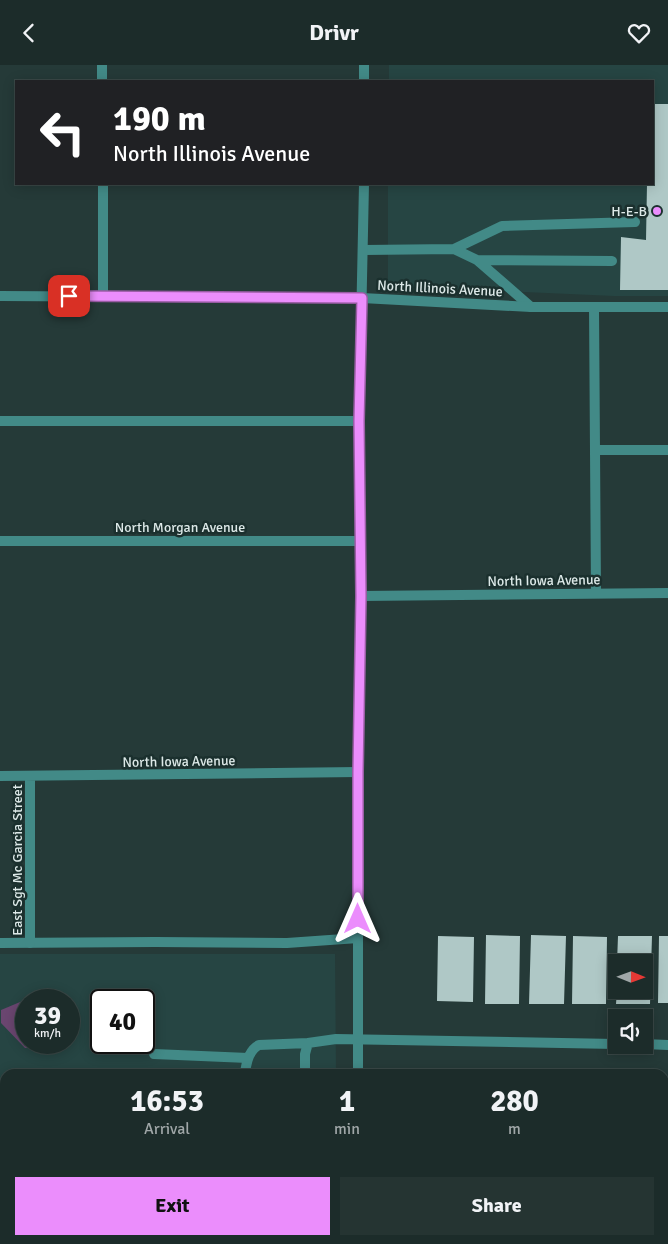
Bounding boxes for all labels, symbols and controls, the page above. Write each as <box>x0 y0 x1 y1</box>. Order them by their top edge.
icon: back <box>15 19 43 47</box>
text: Drivr <box>309 19 359 46</box>
icon: heart <box>625 19 653 47</box>
text: 190 m <box>113 97 206 140</box>
icon: left <box>30 100 95 165</box>
text: North Illinois Avenue <box>113 140 310 167</box>
place label: H-E-B <box>611 203 647 220</box>
marker: H-E-B <box>651 205 663 217</box>
pin <box>48 275 90 317</box>
street label: North Illinois Avenue <box>377 277 503 300</box>
icon: arrive <box>55 282 83 310</box>
street label: North Morgan Avenue <box>115 519 245 536</box>
street label: North Iowa Avenue <box>487 571 601 590</box>
street label: North Iowa Avenue <box>122 752 236 771</box>
street label: East Sgt Mc Garcia Street <box>9 784 26 936</box>
position arrow <box>331 892 383 944</box>
north arrow <box>608 954 652 999</box>
map controls <box>608 954 653 1054</box>
speed limit sign: 40 <box>90 989 155 1054</box>
text: 39 <box>34 1000 61 1031</box>
button: sound <box>608 1009 653 1054</box>
text: km/h <box>34 1026 61 1041</box>
text: 16:53 <box>130 1083 204 1120</box>
text: 1 <box>339 1083 355 1120</box>
text: 280 <box>490 1083 539 1120</box>
text: Arrival <box>144 1119 190 1139</box>
text: min <box>334 1119 360 1139</box>
text: m <box>508 1119 521 1139</box>
button: Exit <box>15 1177 330 1235</box>
button: Share <box>340 1177 654 1235</box>

